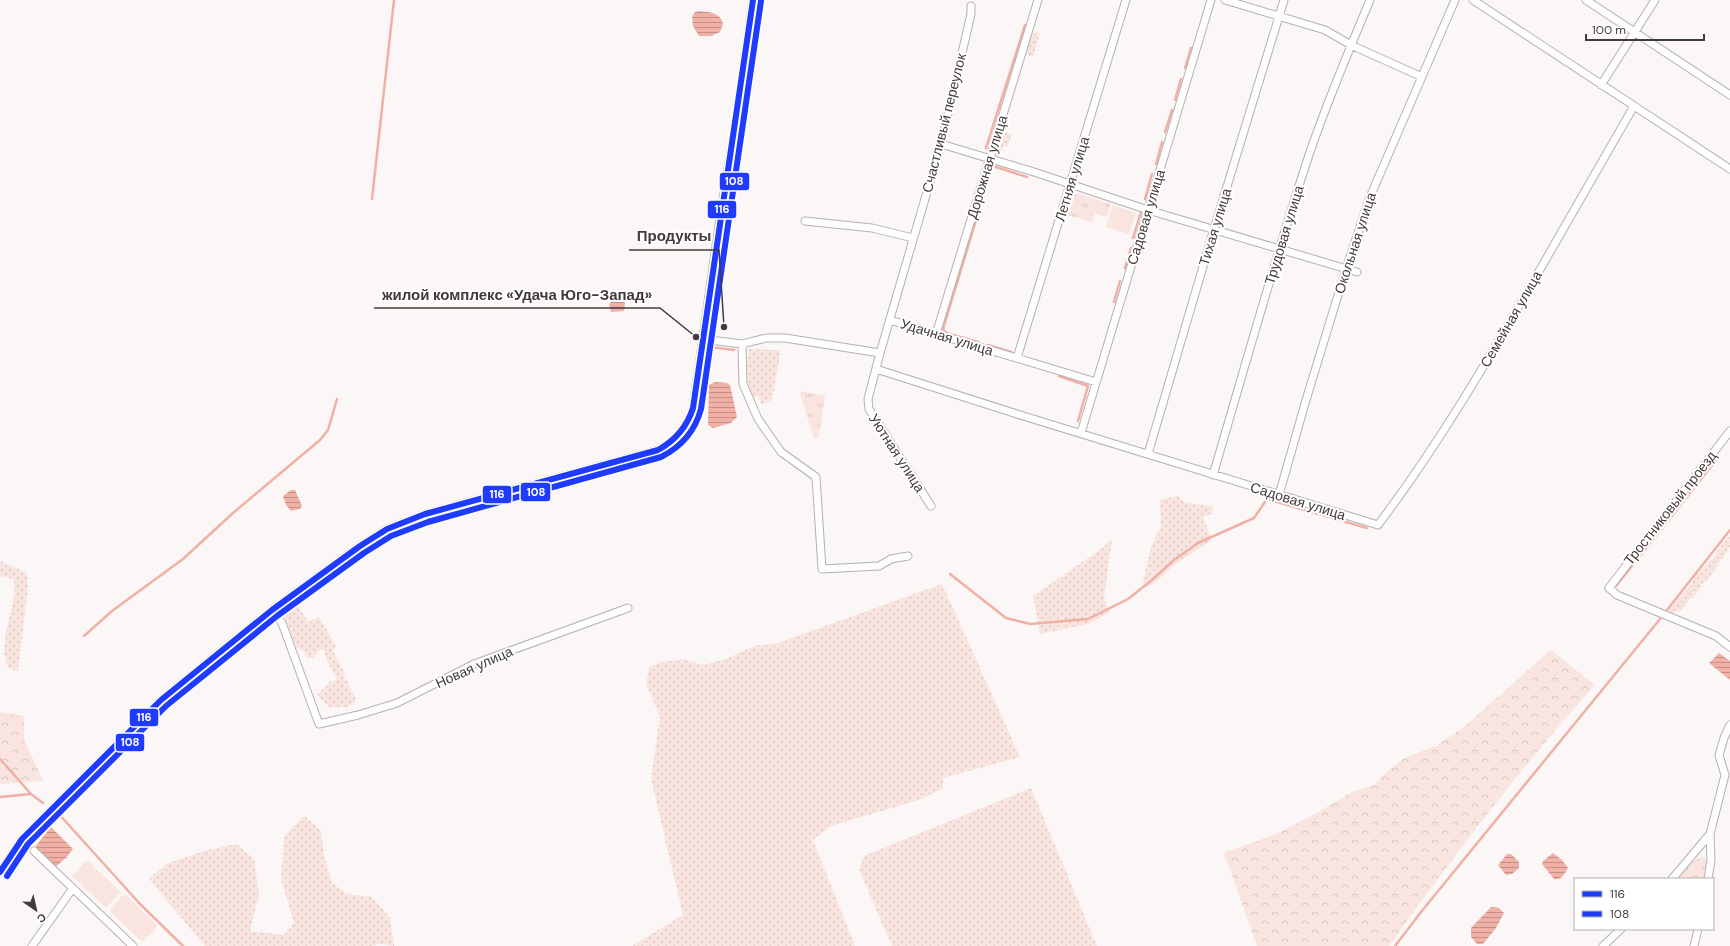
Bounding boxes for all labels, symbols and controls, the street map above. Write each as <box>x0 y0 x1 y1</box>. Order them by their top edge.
scale bar <box>1586 16 1704 42</box>
text: 100 m <box>1592 22 1626 38</box>
street label: Счастливый переулок <box>918 51 970 195</box>
street label: Дорожная улица <box>963 113 1011 221</box>
street label: Летняя улица <box>1051 134 1094 224</box>
street label: Садовая улица <box>1123 167 1169 267</box>
line badge: 108 <box>719 172 750 191</box>
text: 108 <box>725 174 743 188</box>
street label: Трудовая улица <box>1260 183 1308 287</box>
street label: Тихая улица <box>1195 186 1235 268</box>
street label: Окольная улица <box>1330 190 1380 296</box>
line badge: 116 <box>707 200 737 219</box>
text: 116 <box>715 202 730 216</box>
callout: Продукты <box>629 223 719 250</box>
text: Продукты <box>637 226 711 246</box>
street label: Семейная улица <box>1476 267 1546 370</box>
callout: жилой комплекс «Удача Юго-Запад» <box>374 281 660 308</box>
text: жилой комплекс «Удача Юго-Запад» <box>381 285 652 305</box>
street label: Удачная улица <box>898 314 996 360</box>
street label: Уютная улица <box>865 410 929 496</box>
street label: Тростниковый проезд <box>1620 447 1720 569</box>
street label: Садовая улица <box>1248 478 1348 524</box>
line badge: 108 <box>520 482 551 502</box>
line badge: 116 <box>482 485 512 504</box>
text: 108 <box>527 485 545 499</box>
text: 116 <box>490 487 505 501</box>
street label: Новая улица <box>433 642 516 692</box>
line badge: 116 <box>129 708 159 727</box>
text: 116 <box>137 710 152 724</box>
line badge: 108 <box>115 733 145 752</box>
text: 108 <box>121 735 139 749</box>
legend <box>1574 878 1714 930</box>
text: 116 <box>1610 886 1625 902</box>
north arrow <box>16 890 56 930</box>
text: 108 <box>1610 906 1629 922</box>
text: С <box>34 910 49 926</box>

